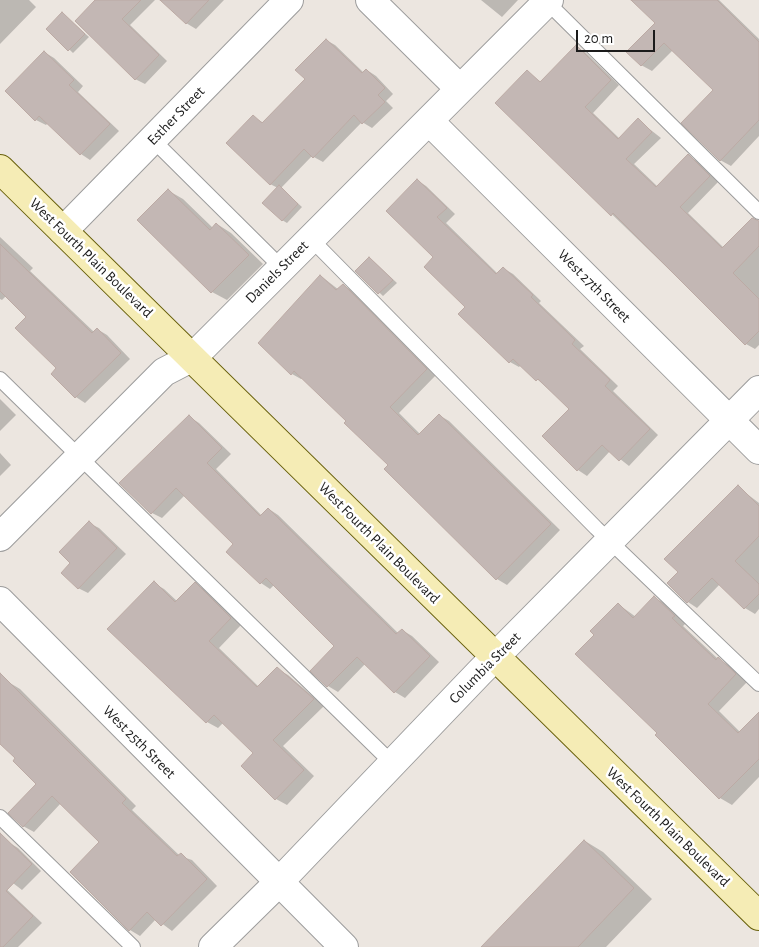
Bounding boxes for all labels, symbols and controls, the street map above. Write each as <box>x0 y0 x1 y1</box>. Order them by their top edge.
scale bar <box>579 20 658 52</box>
text: 20 m <box>584 31 613 46</box>
street label: Esther Street <box>144 83 208 149</box>
street label: West Fourth Plain Boulevard <box>26 194 156 322</box>
street label: Daniels Street <box>242 237 312 307</box>
street label: West 27th Street <box>554 246 634 326</box>
street label: West Fourth Plain Boulevard <box>314 478 444 608</box>
street label: Columbia Street <box>445 628 525 708</box>
street label: West 25th Street <box>99 702 179 782</box>
street label: West Fourth Plain Boulevard <box>603 763 733 891</box>

